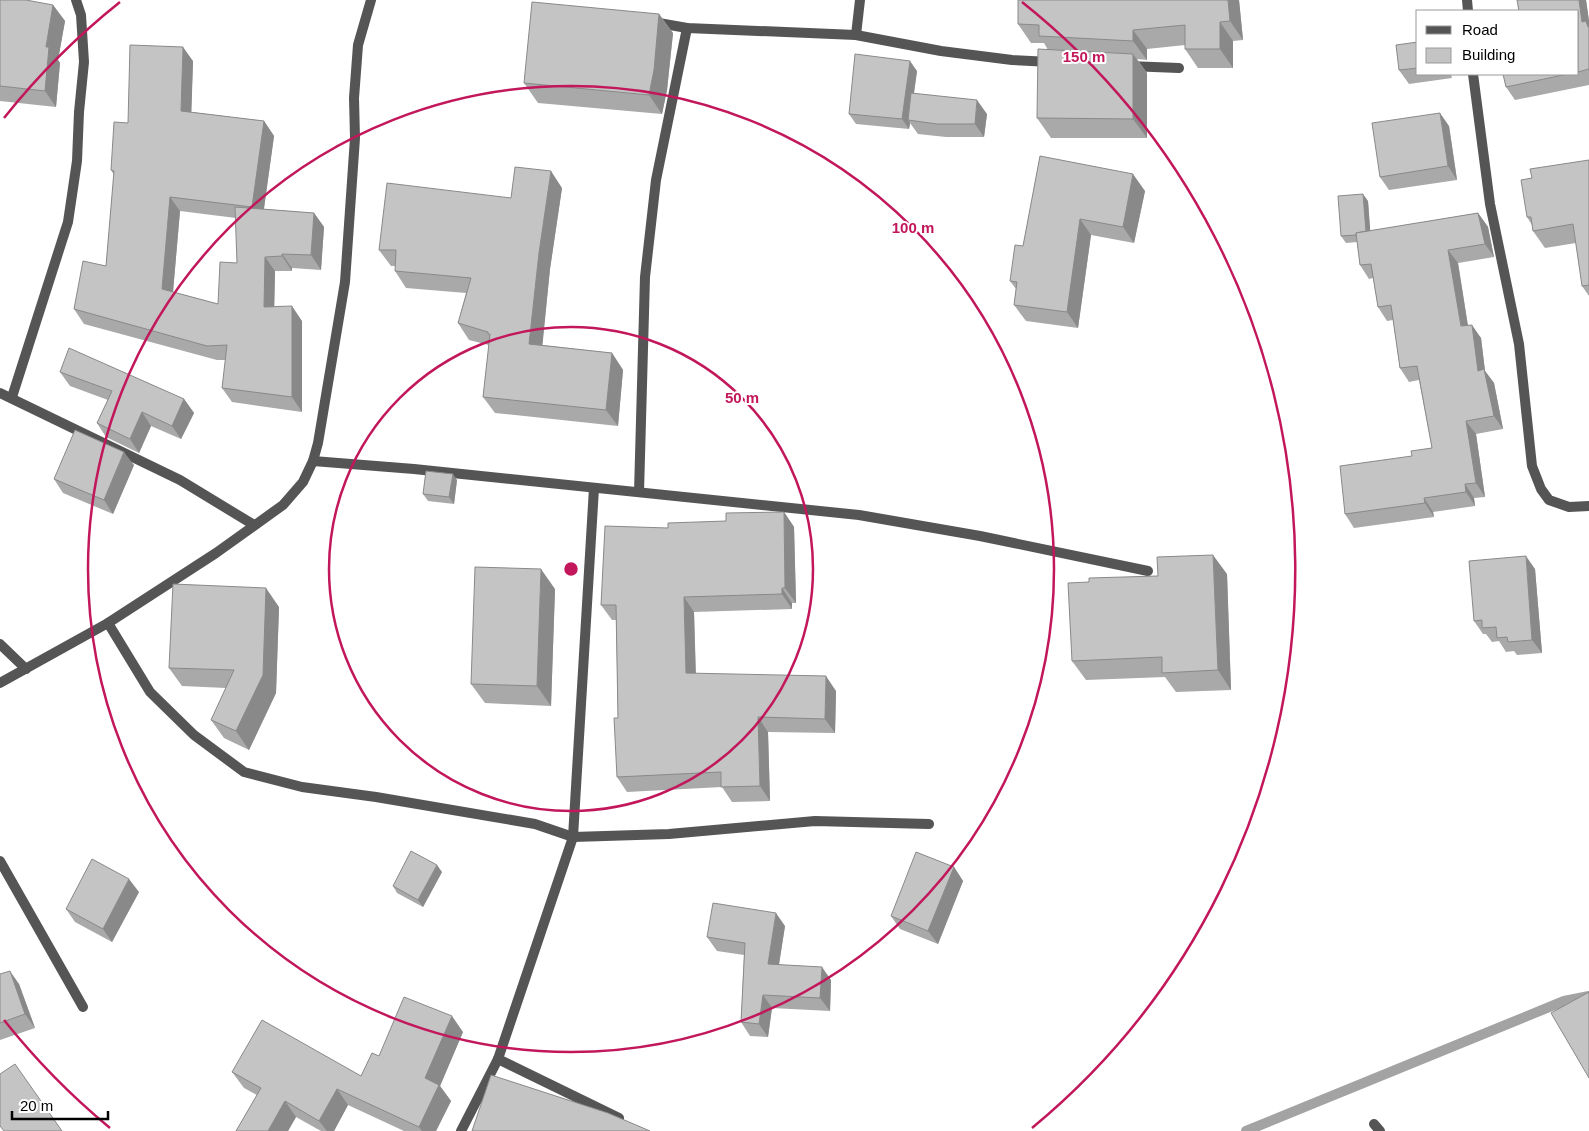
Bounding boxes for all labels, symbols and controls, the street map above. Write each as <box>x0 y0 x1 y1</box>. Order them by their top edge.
legend <box>1416 10 1579 75</box>
text: Road <box>1462 21 1498 38</box>
text: Building <box>1462 46 1515 63</box>
text: 150 m <box>1063 48 1105 65</box>
text: 100 m <box>892 219 934 236</box>
text: 50 m <box>725 389 759 406</box>
centre of rings <box>562 560 580 578</box>
scale bar <box>12 1088 109 1120</box>
text: 20 m <box>20 1097 53 1114</box>

